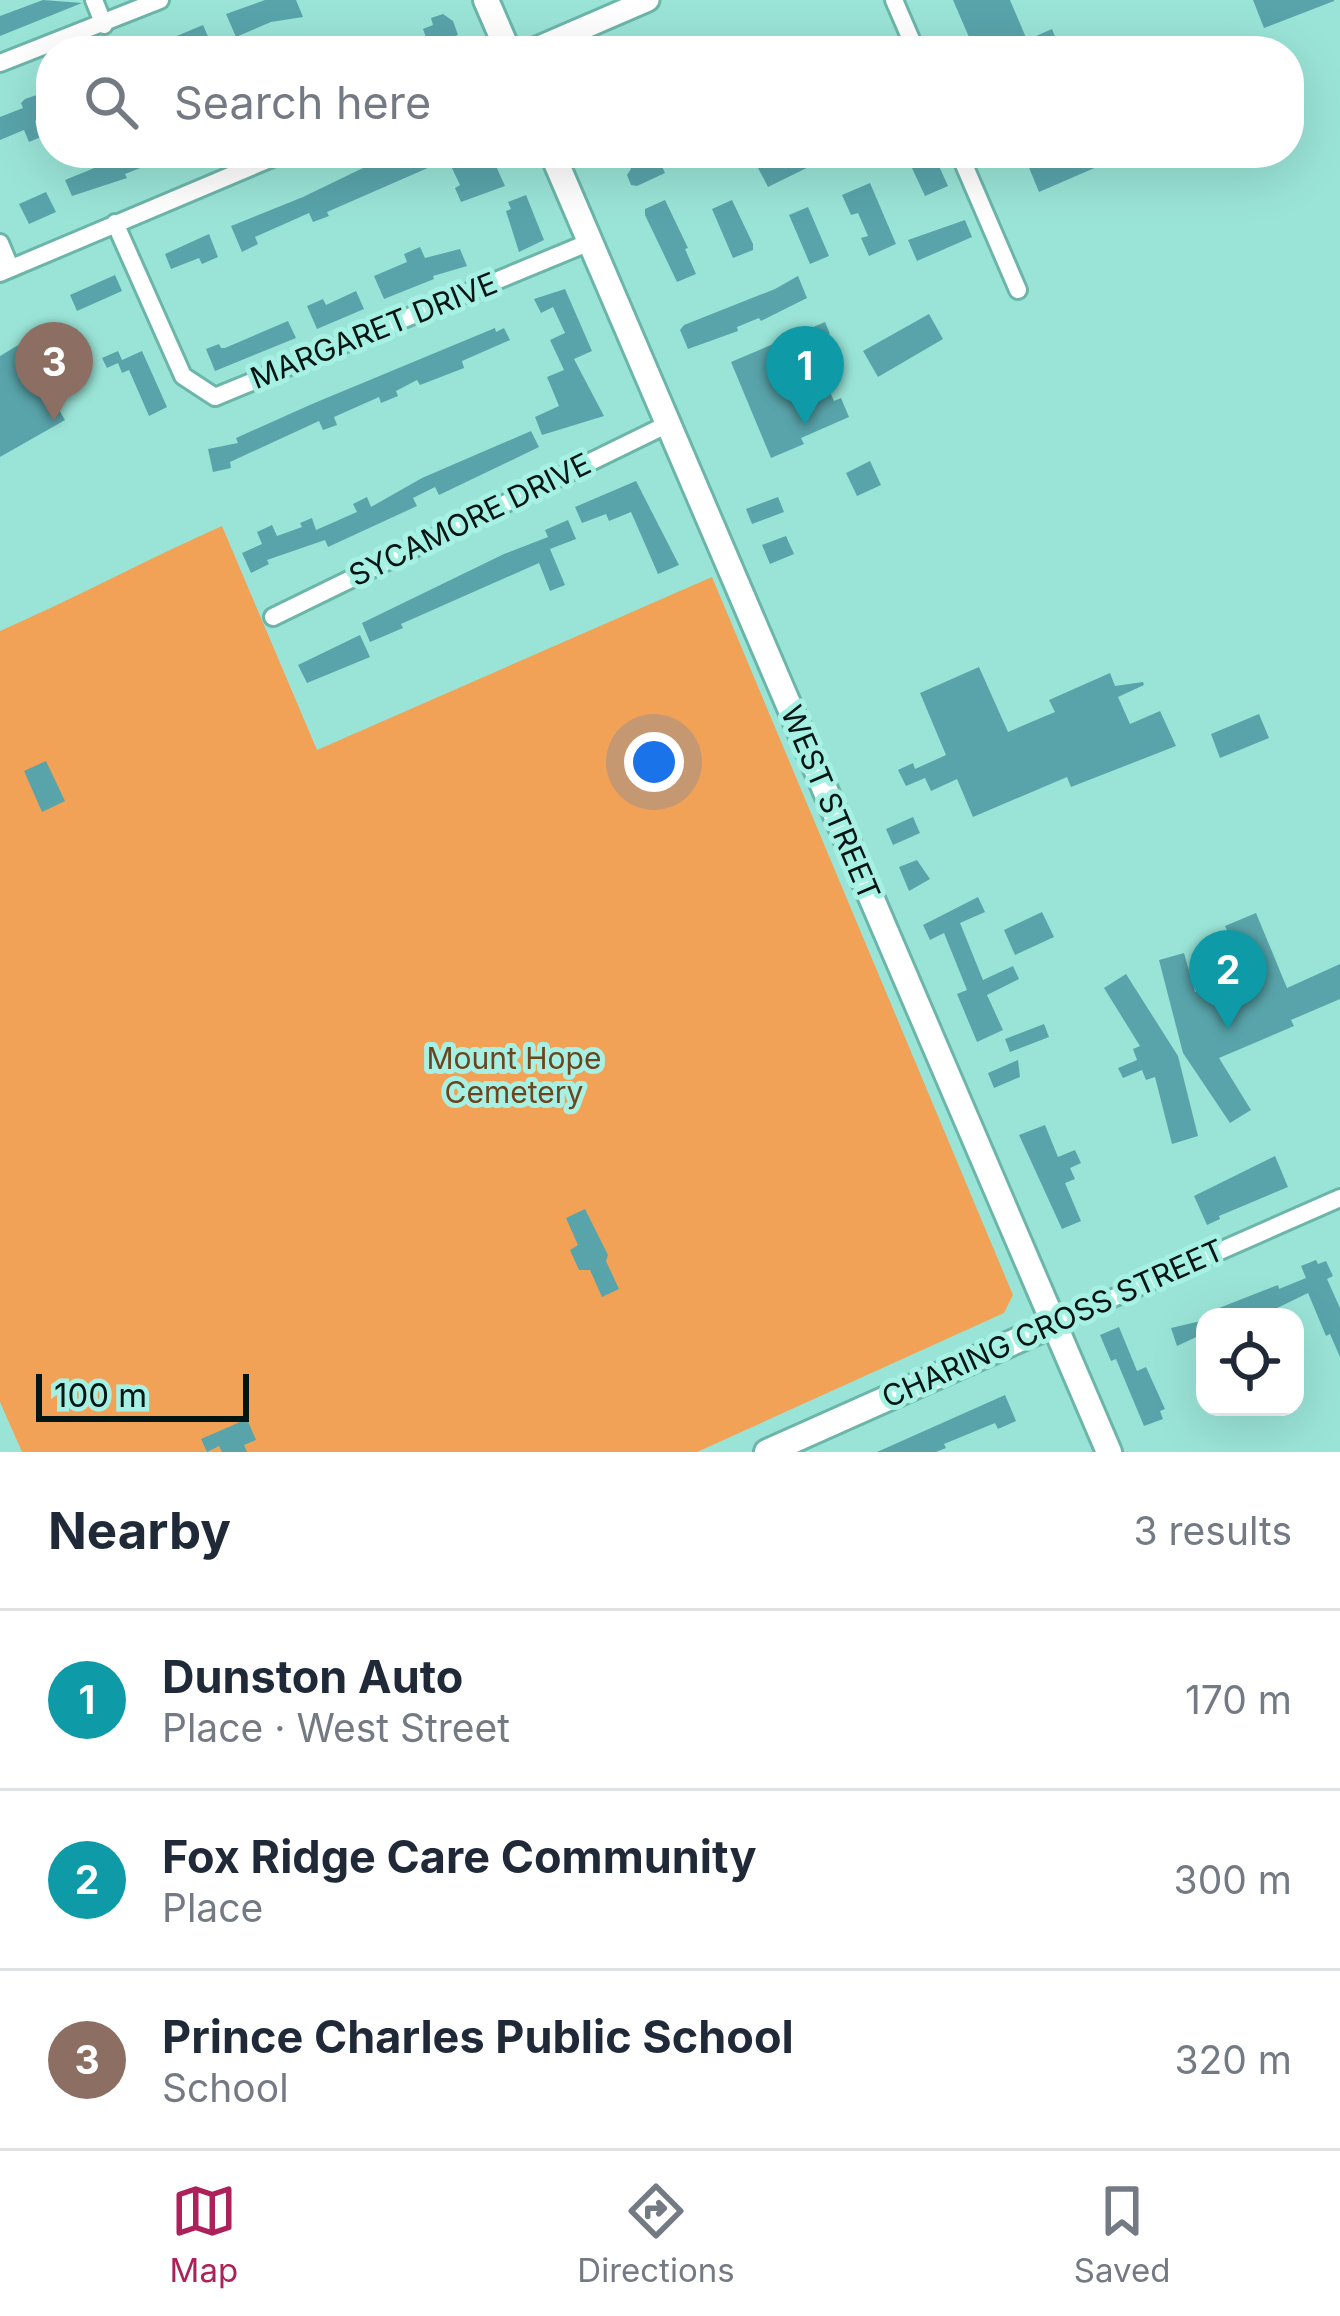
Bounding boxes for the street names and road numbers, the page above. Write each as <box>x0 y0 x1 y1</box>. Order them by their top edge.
street label: MARGARET DRIVE <box>245 264 502 396</box>
street label: SYCAMORE DRIVE <box>343 445 596 593</box>
street label: WEST STREET <box>774 700 888 905</box>
street label: CHARING CROSS STREET <box>876 1231 1229 1415</box>

